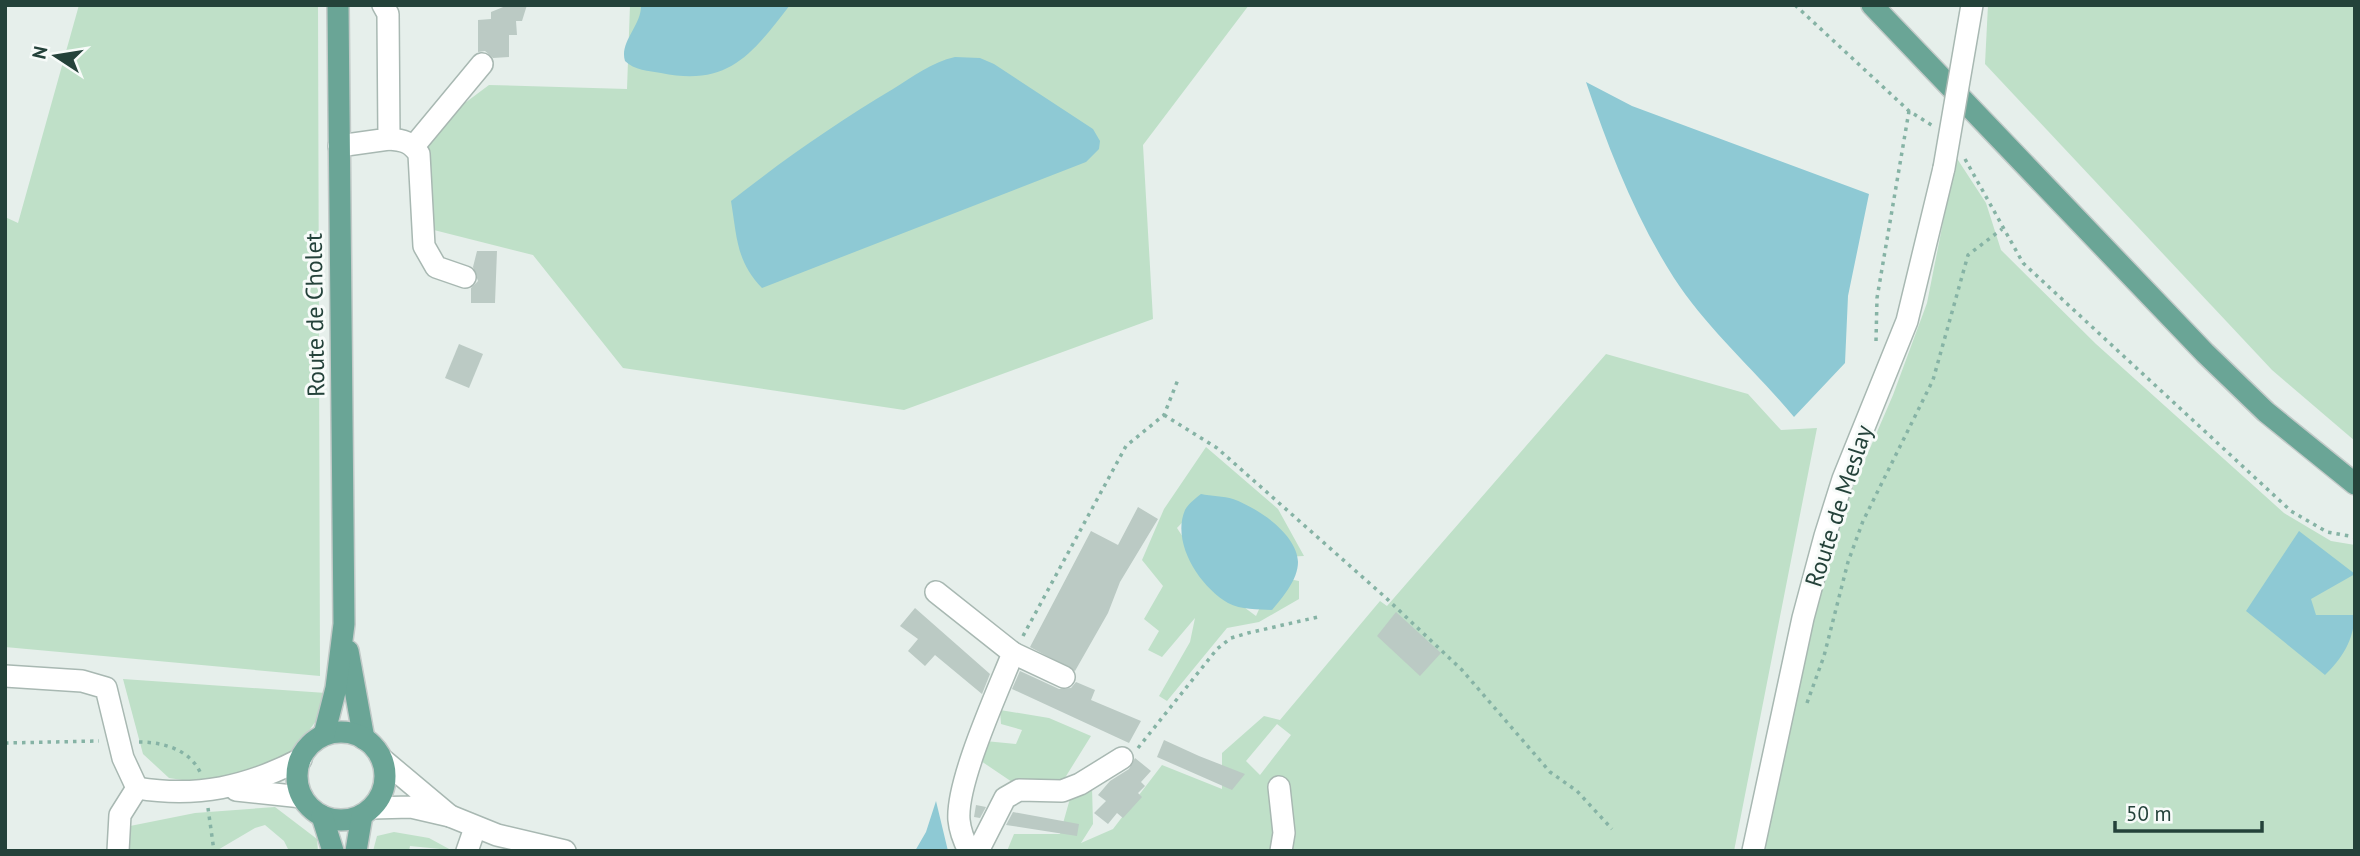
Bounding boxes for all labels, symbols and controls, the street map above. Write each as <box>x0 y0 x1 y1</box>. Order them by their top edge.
north arrow <box>21 21 91 91</box>
text: N <box>26 44 52 61</box>
street label: Route de Cholet <box>298 233 331 397</box>
street label: Route de Meslay <box>1798 421 1879 591</box>
scale bar <box>2115 790 2262 834</box>
text: 50 m <box>2126 800 2172 827</box>

